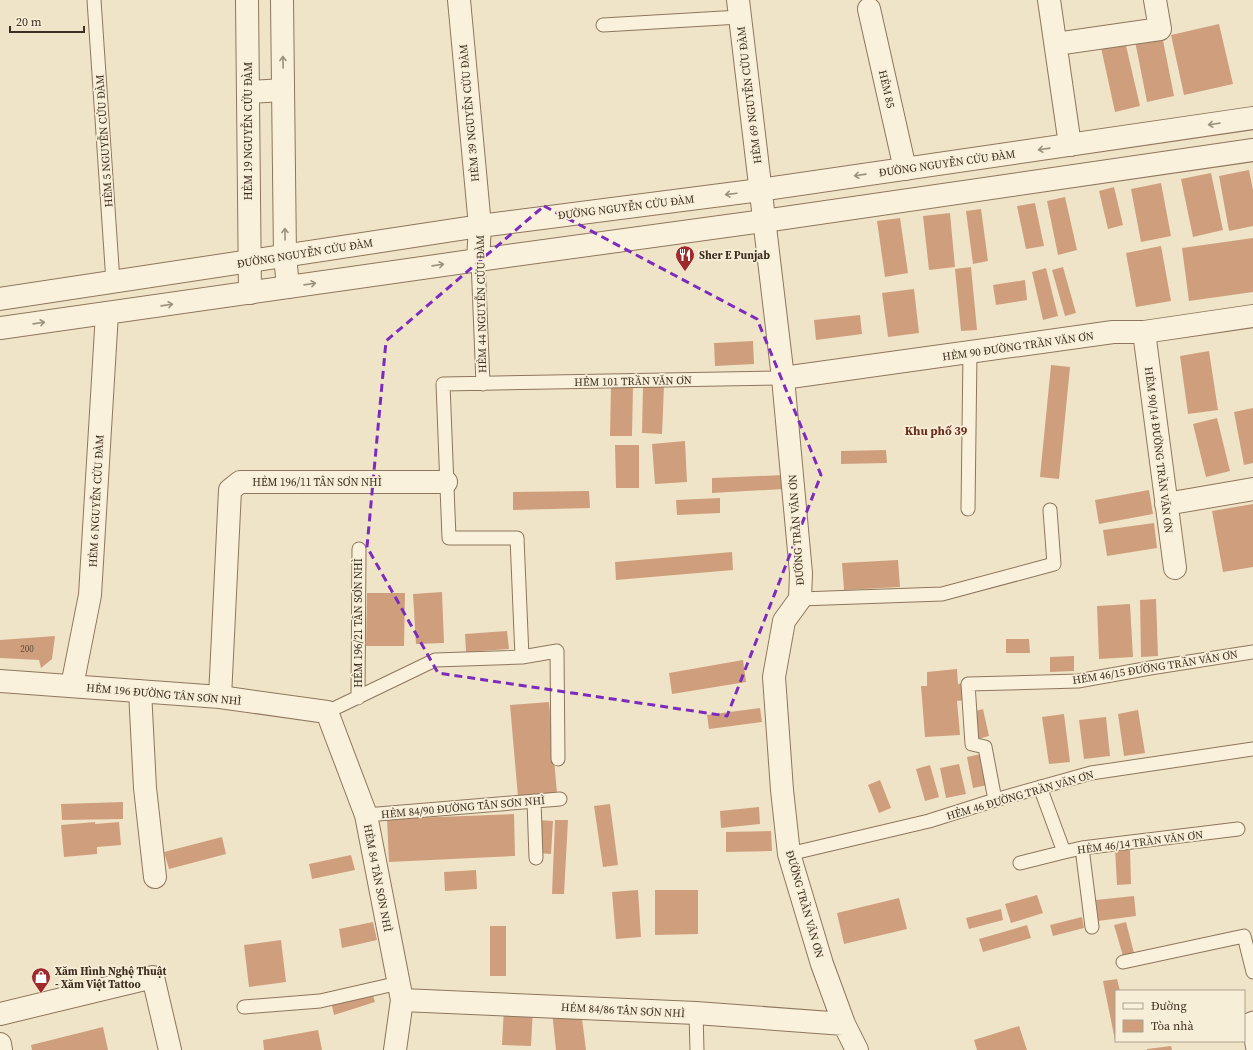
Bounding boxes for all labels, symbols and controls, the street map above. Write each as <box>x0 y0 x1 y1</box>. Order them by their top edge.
scale bar <box>10 8 84 34</box>
text: 20 m <box>16 14 42 30</box>
street label: HẺM 69 NGUYỄN CỬU ĐÀM <box>733 25 765 165</box>
street label: HẺM 39 NGUYỄN CỬU ĐÀM <box>455 43 483 183</box>
one-way arrow <box>279 56 287 69</box>
street label: HẺM 19 NGUYỄN CỬU ĐÀM <box>240 62 256 200</box>
street label: HẺM 85 <box>875 69 898 110</box>
street label: HẺM 5 NGUYỄN CỬU ĐÀM <box>91 74 117 208</box>
one-way arrow <box>1208 120 1221 128</box>
street label: ĐƯỜNG NGUYỄN CỬU ĐÀM <box>878 145 1016 181</box>
one-way arrow <box>1038 145 1051 153</box>
one-way arrow <box>854 171 867 179</box>
one-way arrow <box>725 190 738 197</box>
street label: ĐƯỜNG NGUYỄN CỬU ĐÀM <box>557 191 695 223</box>
one-way arrow <box>281 228 289 241</box>
street label: ĐƯỜNG NGUYỄN CỬU ĐÀM <box>236 234 374 272</box>
street label: HẺM 44 NGUYỄN CỬU ĐÀM <box>472 235 490 373</box>
restaurant icon: Sher E Punjab <box>674 244 696 272</box>
place label: Sher E Punjab <box>699 248 770 263</box>
one-way arrow <box>432 261 445 269</box>
one-way arrow <box>303 280 316 288</box>
one-way arrow <box>160 301 173 309</box>
one-way arrow <box>32 319 45 327</box>
street label: HẺM 90 ĐƯỜNG TRẦN VĂN ƠN <box>941 328 1095 365</box>
street label: HẺM 90/14 ĐƯỜNG TRẦN VĂN ƠN <box>1141 366 1176 534</box>
street label: HẺM 101 TRẦN VĂN ƠN <box>574 373 692 390</box>
district label: Khu phố 39 <box>905 423 968 439</box>
street label: HẺM 6 NGUYỄN CỬU ĐÀM <box>85 434 107 568</box>
street label: ĐƯỜNG TRẦN VĂN ƠN <box>785 474 808 586</box>
street label: HẺM 196/11 TÂN SƠN NHÌ <box>252 475 382 490</box>
street label: HẺM 196/21 TÂN SƠN NHÌ <box>351 558 366 688</box>
house number: 200 <box>20 643 34 655</box>
street label: HẺM 46/15 ĐƯỜNG TRẦN VĂN ƠN <box>1071 647 1239 688</box>
street label: HẺM 196 ĐƯỜNG TÂN SƠN NHÌ <box>86 680 242 709</box>
street label: HẺM 46 ĐƯỜNG TRẦN VĂN ƠN <box>945 767 1096 824</box>
street label: HẺM 84/90 ĐƯỜNG TÂN SƠN NHÌ <box>380 793 546 822</box>
street label: HẺM 84 TÂN SƠN NHÌ <box>360 823 395 933</box>
street label: HẺM 46/14 TRẦN VĂN ƠN <box>1076 827 1204 858</box>
street label: ĐƯỜNG TRẦN VĂN ƠN <box>782 848 827 960</box>
place label: Xăm Hình Nghệ Thuật - Xăm Việt Tattoo <box>55 964 168 992</box>
shop icon: Xăm Hình Nghệ Thuật - Xăm Việt Tattoo <box>30 966 52 994</box>
legend <box>1115 990 1245 1042</box>
text: Đường <box>1151 998 1187 1014</box>
street label: HẺM 84/86 TÂN SƠN NHÌ <box>561 1000 685 1021</box>
text: Tòa nhà <box>1151 1018 1194 1034</box>

